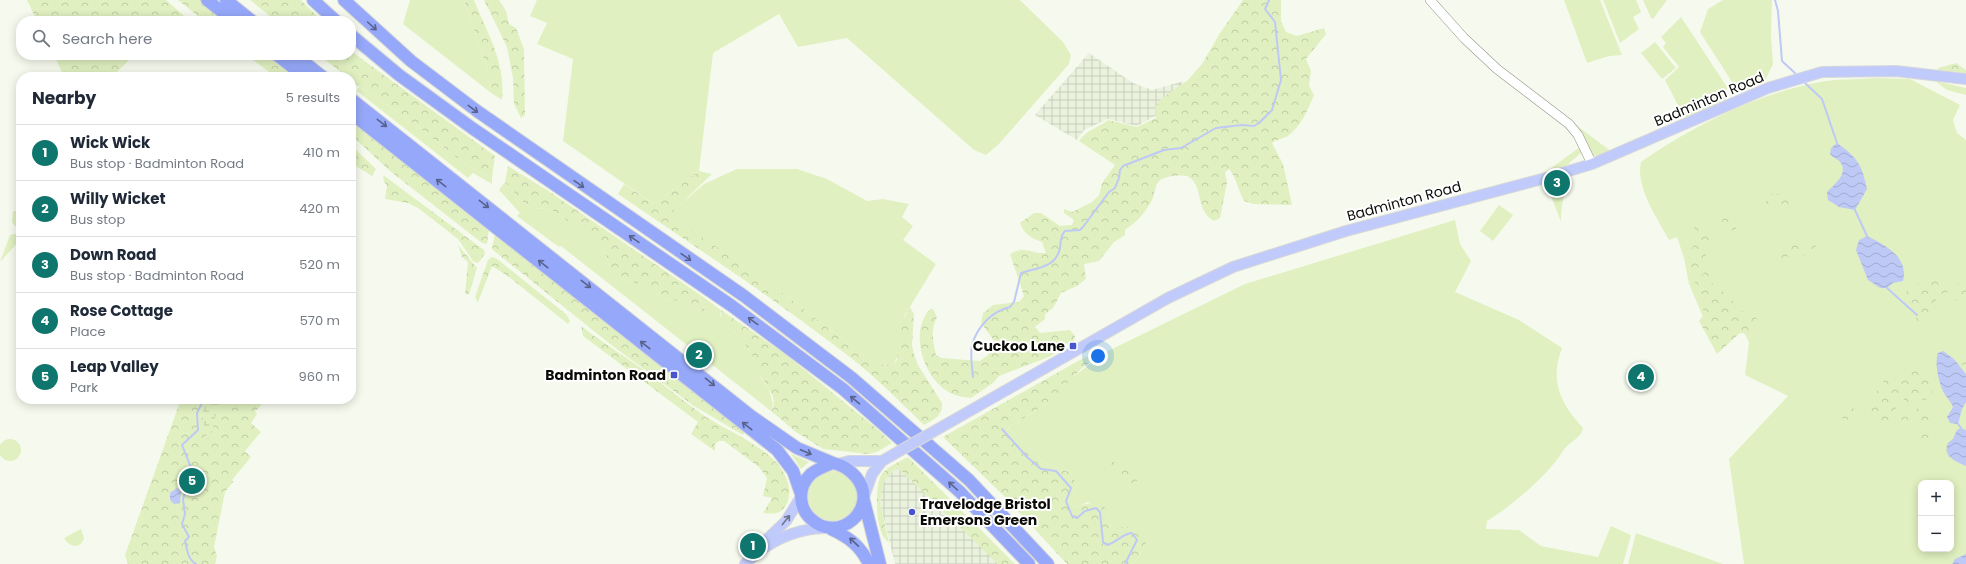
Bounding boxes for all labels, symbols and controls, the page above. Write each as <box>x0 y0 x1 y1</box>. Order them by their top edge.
search box <box>16 16 356 60</box>
one-way arrow <box>367 22 378 31</box>
icon: search <box>30 27 52 49</box>
text: Search here <box>62 28 152 49</box>
street label: Badminton Road <box>1651 67 1767 131</box>
text: Nearby <box>32 86 96 110</box>
text: 5 results <box>286 88 340 107</box>
one-way arrow <box>467 104 478 113</box>
one-way arrow <box>376 119 387 128</box>
text: Wick Wick <box>70 132 150 153</box>
text: 1 <box>43 143 47 162</box>
text: 410 m <box>303 143 340 162</box>
text: Bus stop · Badminton Road <box>70 154 244 173</box>
pin: 3 <box>1544 168 1570 198</box>
street label: Badminton Road <box>1345 176 1463 226</box>
one-way arrow <box>436 179 447 188</box>
one-way arrow <box>573 180 584 188</box>
text: Willy Wicket <box>70 188 166 209</box>
text: 2 <box>41 199 49 218</box>
text: 420 m <box>299 199 340 218</box>
one-way arrow <box>478 199 489 208</box>
text: Bus stop <box>70 210 125 229</box>
one-way arrow <box>629 235 640 243</box>
text: Down Road <box>70 244 156 265</box>
one-way arrow <box>680 254 692 262</box>
text: 3 <box>41 255 49 274</box>
text: 520 m <box>299 255 340 274</box>
one-way arrow <box>537 260 548 269</box>
text: Bus stop · Badminton Road <box>70 266 244 285</box>
one-way arrow <box>580 280 591 289</box>
text: Rose Cottage <box>70 300 173 321</box>
text: 4 <box>41 311 49 330</box>
text: 570 m <box>300 311 340 330</box>
one-way arrow <box>747 316 758 325</box>
text: Place <box>70 322 105 341</box>
place label: Cuckoo Lane <box>973 336 1065 356</box>
pin: 2 <box>686 340 712 370</box>
one-way arrow <box>639 341 650 349</box>
marker: Cuckoo Lane <box>1068 341 1078 351</box>
your location <box>1088 346 1108 366</box>
text: Leap Valley <box>70 356 159 377</box>
pin: 4 <box>1628 362 1654 392</box>
place label: Badminton Road <box>545 365 666 385</box>
text: 5 <box>41 367 49 386</box>
text: 960 m <box>299 367 340 386</box>
marker: Badminton Road <box>669 370 679 380</box>
text: Park <box>70 378 98 397</box>
one-way arrow <box>704 378 715 387</box>
one-way arrow <box>850 396 861 405</box>
one-way arrow <box>741 421 752 430</box>
one-way arrow <box>799 449 811 456</box>
pin: 5 <box>179 466 205 496</box>
map controls <box>1918 480 1954 552</box>
button: + <box>1918 480 1954 516</box>
one-way arrow <box>948 481 958 491</box>
place label: Travelodge Bristol Emersons Green <box>920 494 1051 530</box>
marker: Travelodge Bristol Emersons Green <box>907 507 917 517</box>
one-way arrow <box>782 514 791 525</box>
button: − <box>1918 516 1954 552</box>
pin: 1 <box>740 531 766 561</box>
one-way arrow <box>849 537 859 547</box>

